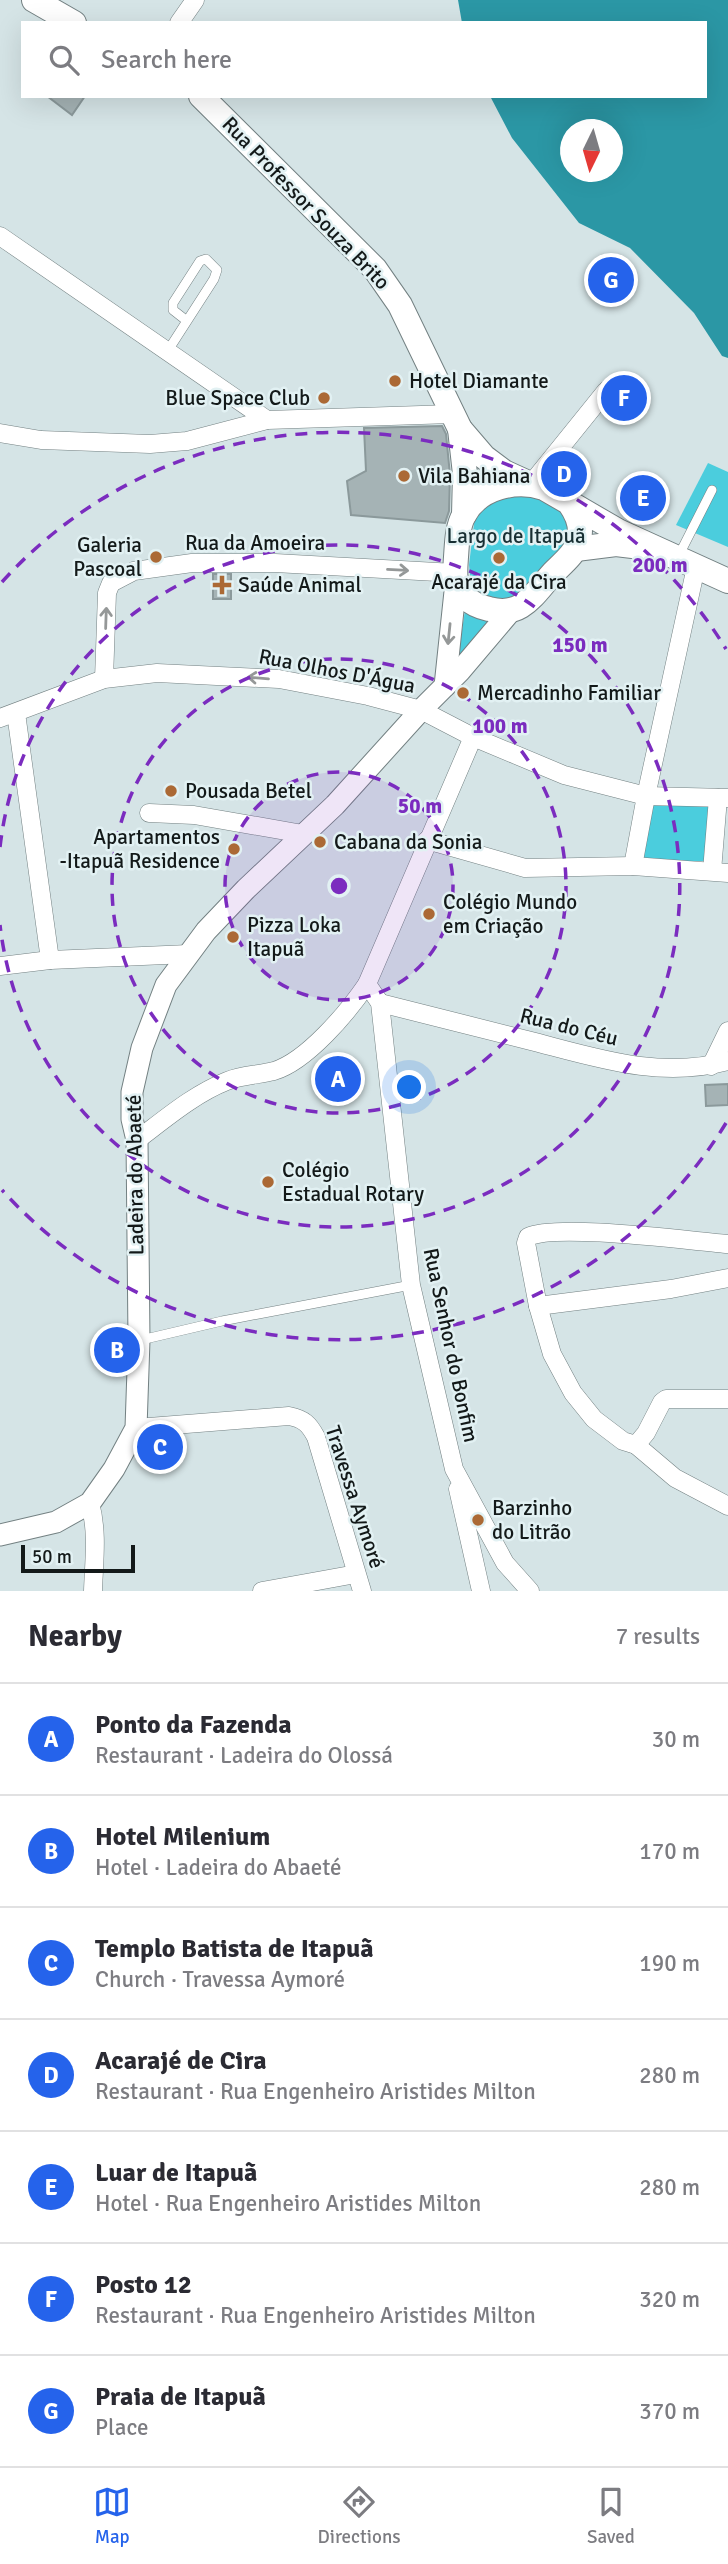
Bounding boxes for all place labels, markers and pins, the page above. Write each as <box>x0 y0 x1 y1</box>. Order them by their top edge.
pin: G <box>588 254 634 306</box>
place label: Hotel Diamante <box>409 368 549 394</box>
pin: F <box>601 372 647 424</box>
marker: Hotel Diamante <box>387 373 403 389</box>
place label: Blue Space Club <box>165 385 310 411</box>
marker: Blue Space Club <box>316 390 332 406</box>
pin: D <box>541 448 587 500</box>
place label: Vila Bahiana <box>418 463 530 489</box>
marker: Vila Bahiana <box>396 468 412 484</box>
pin: E <box>620 472 666 524</box>
place label: Galeria Pascoal <box>73 532 142 582</box>
marker: Galeria Pascoal <box>148 549 164 565</box>
marker: Acarajé da Cira <box>491 550 507 566</box>
place label: Acarajé da Cira <box>431 569 567 595</box>
place label: Saúde Animal <box>238 572 362 598</box>
marker: Saúde Animal <box>212 575 232 595</box>
place label: Mercadinho Familiar <box>477 680 661 706</box>
marker: Mercadinho Familiar <box>455 685 471 701</box>
place label: Pousada Betel <box>185 778 312 804</box>
marker: Pousada Betel <box>163 783 179 799</box>
place label: Apartamentos -Itapuã Residence <box>59 824 220 874</box>
place label: Cabana da Sonia <box>334 829 482 855</box>
marker: Cabana da Sonia <box>312 834 328 850</box>
marker: Apartamentos -Itapuã Residence <box>226 841 242 857</box>
centre of rings <box>327 874 351 898</box>
place label: Colégio Mundo em Criação <box>443 889 577 939</box>
marker: Colégio Mundo em Criação <box>421 906 437 922</box>
place label: Pizza Loka Itapuã <box>247 912 341 962</box>
marker: Pizza Loka Itapuã <box>225 929 241 945</box>
pin: A <box>315 1053 361 1105</box>
place label: Colégio Estadual Rotary <box>282 1157 424 1207</box>
marker: Colégio Estadual Rotary <box>260 1174 276 1190</box>
pin: B <box>94 1324 140 1376</box>
pin: C <box>137 1421 183 1473</box>
place label: Barzinho do Litrão <box>492 1495 572 1545</box>
marker: Barzinho do Litrão <box>470 1512 486 1528</box>

